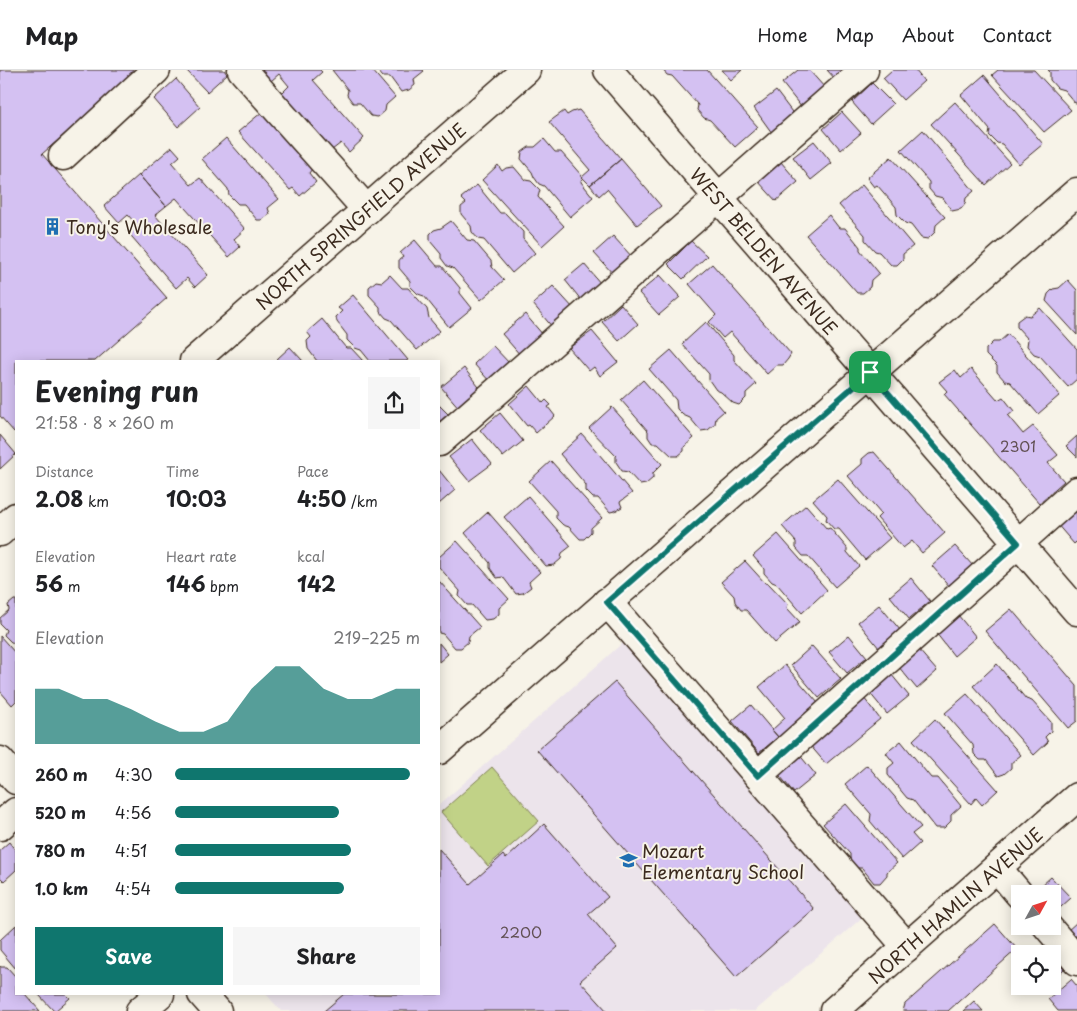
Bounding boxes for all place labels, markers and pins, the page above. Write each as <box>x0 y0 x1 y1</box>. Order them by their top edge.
place label: Tony's Wholesale <box>66 213 212 240</box>
building icon: Tony's Wholesale <box>42 216 62 236</box>
pin <box>849 351 891 393</box>
place label: Mozart Elementary School <box>642 837 804 885</box>
school or university icon: Mozart Elementary School <box>618 850 638 870</box>

